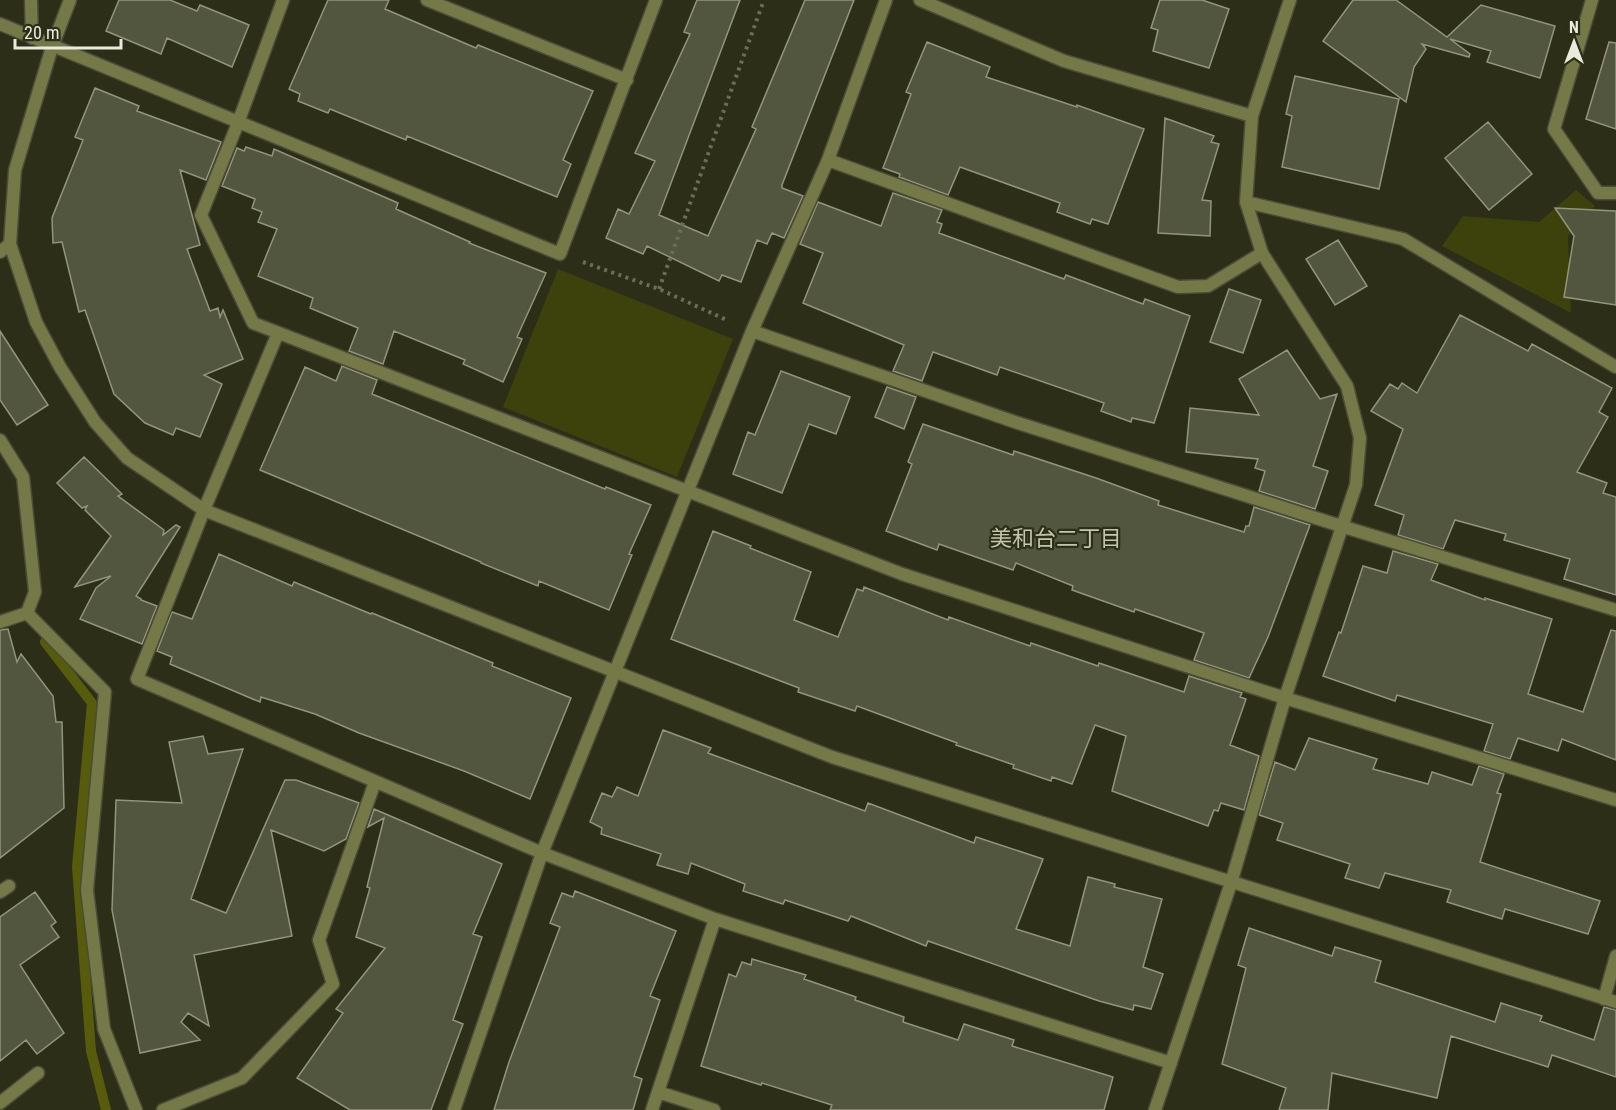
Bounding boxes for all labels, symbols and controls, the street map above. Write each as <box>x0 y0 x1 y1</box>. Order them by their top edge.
scale bar <box>15 12 122 50</box>
north arrow <box>1544 12 1604 72</box>
text: N <box>1569 18 1579 37</box>
text: 20 m <box>24 22 59 43</box>
district label: 美和台二丁目 <box>990 526 1122 551</box>

